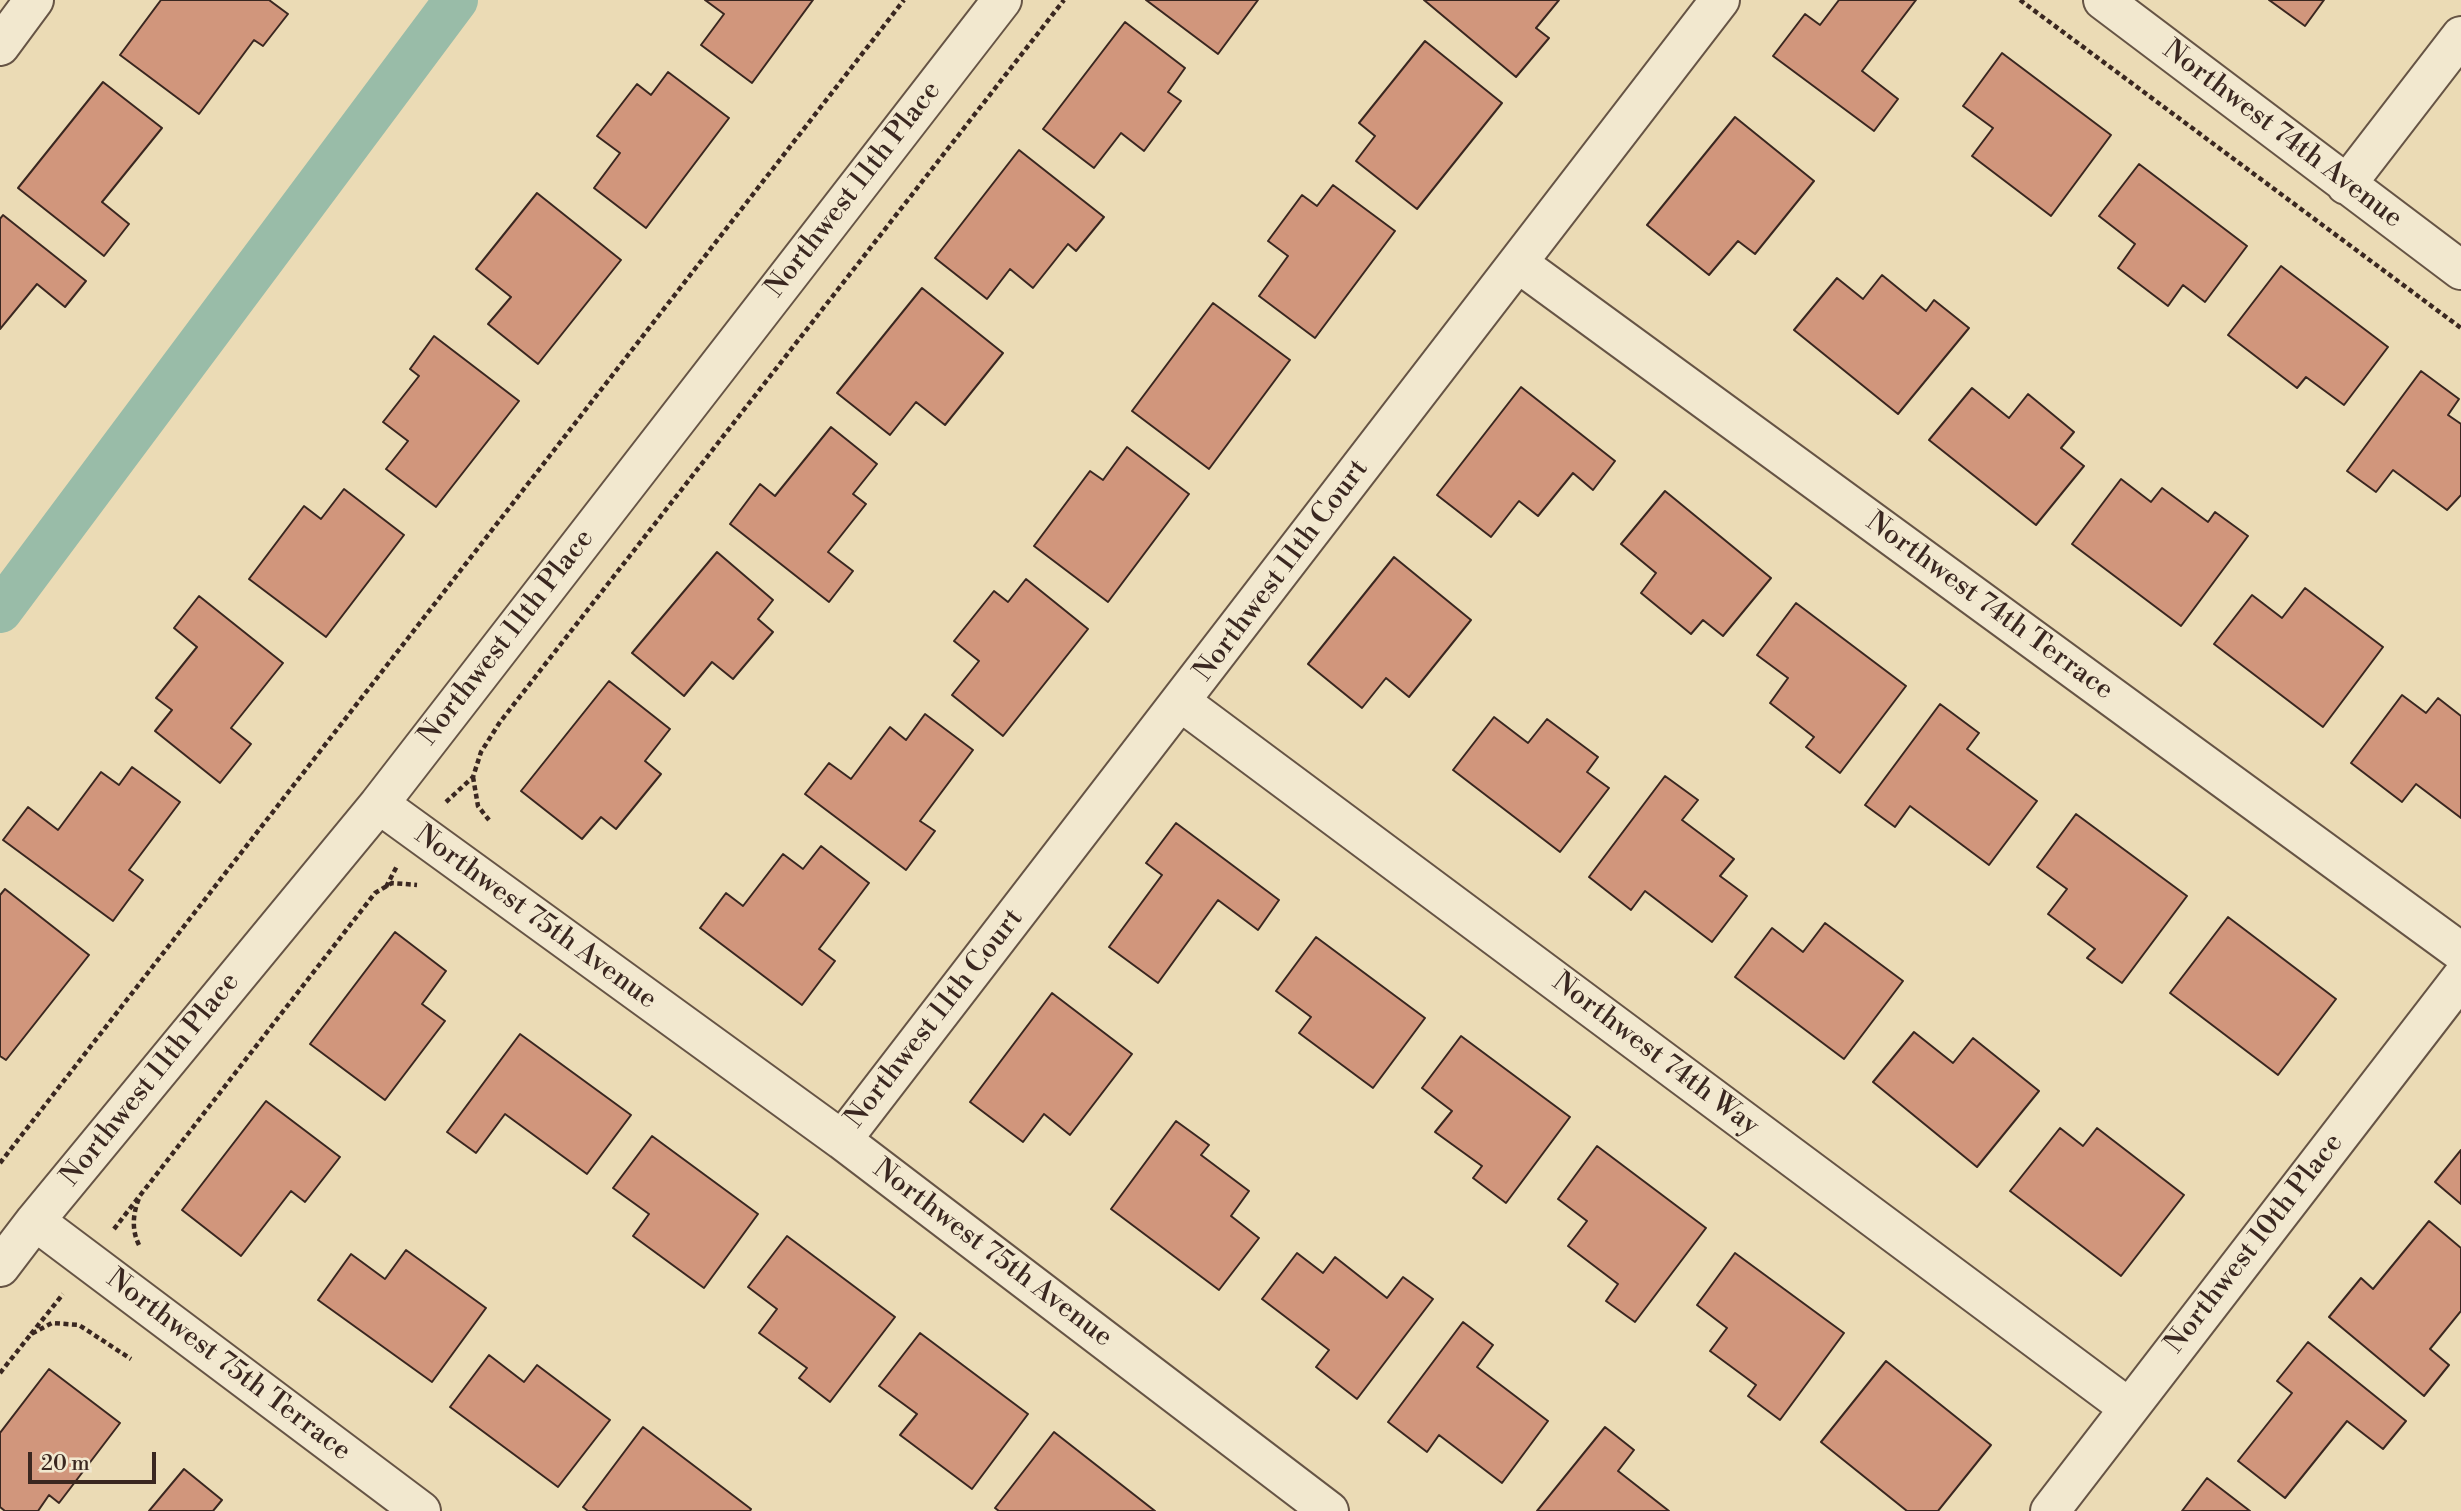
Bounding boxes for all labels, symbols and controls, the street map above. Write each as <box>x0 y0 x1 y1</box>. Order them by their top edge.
street label: Northwest 74th Avenue <box>2155 34 2409 236</box>
street label: Northwest 11th Place <box>759 75 949 305</box>
street label: Northwest 11th Court <box>1188 454 1376 688</box>
street label: Northwest 74th Terrace <box>1859 506 2119 708</box>
street label: Northwest 11th Place <box>412 523 602 753</box>
street label: Northwest 75th Avenue <box>407 819 663 1017</box>
street label: Northwest 11th Court <box>839 903 1031 1135</box>
street label: Northwest 11th Place <box>55 966 247 1194</box>
street label: Northwest 74th Way <box>1545 966 1765 1144</box>
street label: Northwest 10th Place <box>2159 1127 2351 1361</box>
street label: Northwest 75th Avenue <box>866 1153 1118 1355</box>
street label: Northwest 75th Terrace <box>99 1263 357 1469</box>
scale bar <box>32 1438 159 1482</box>
text: 20 m <box>41 1451 90 1477</box>

